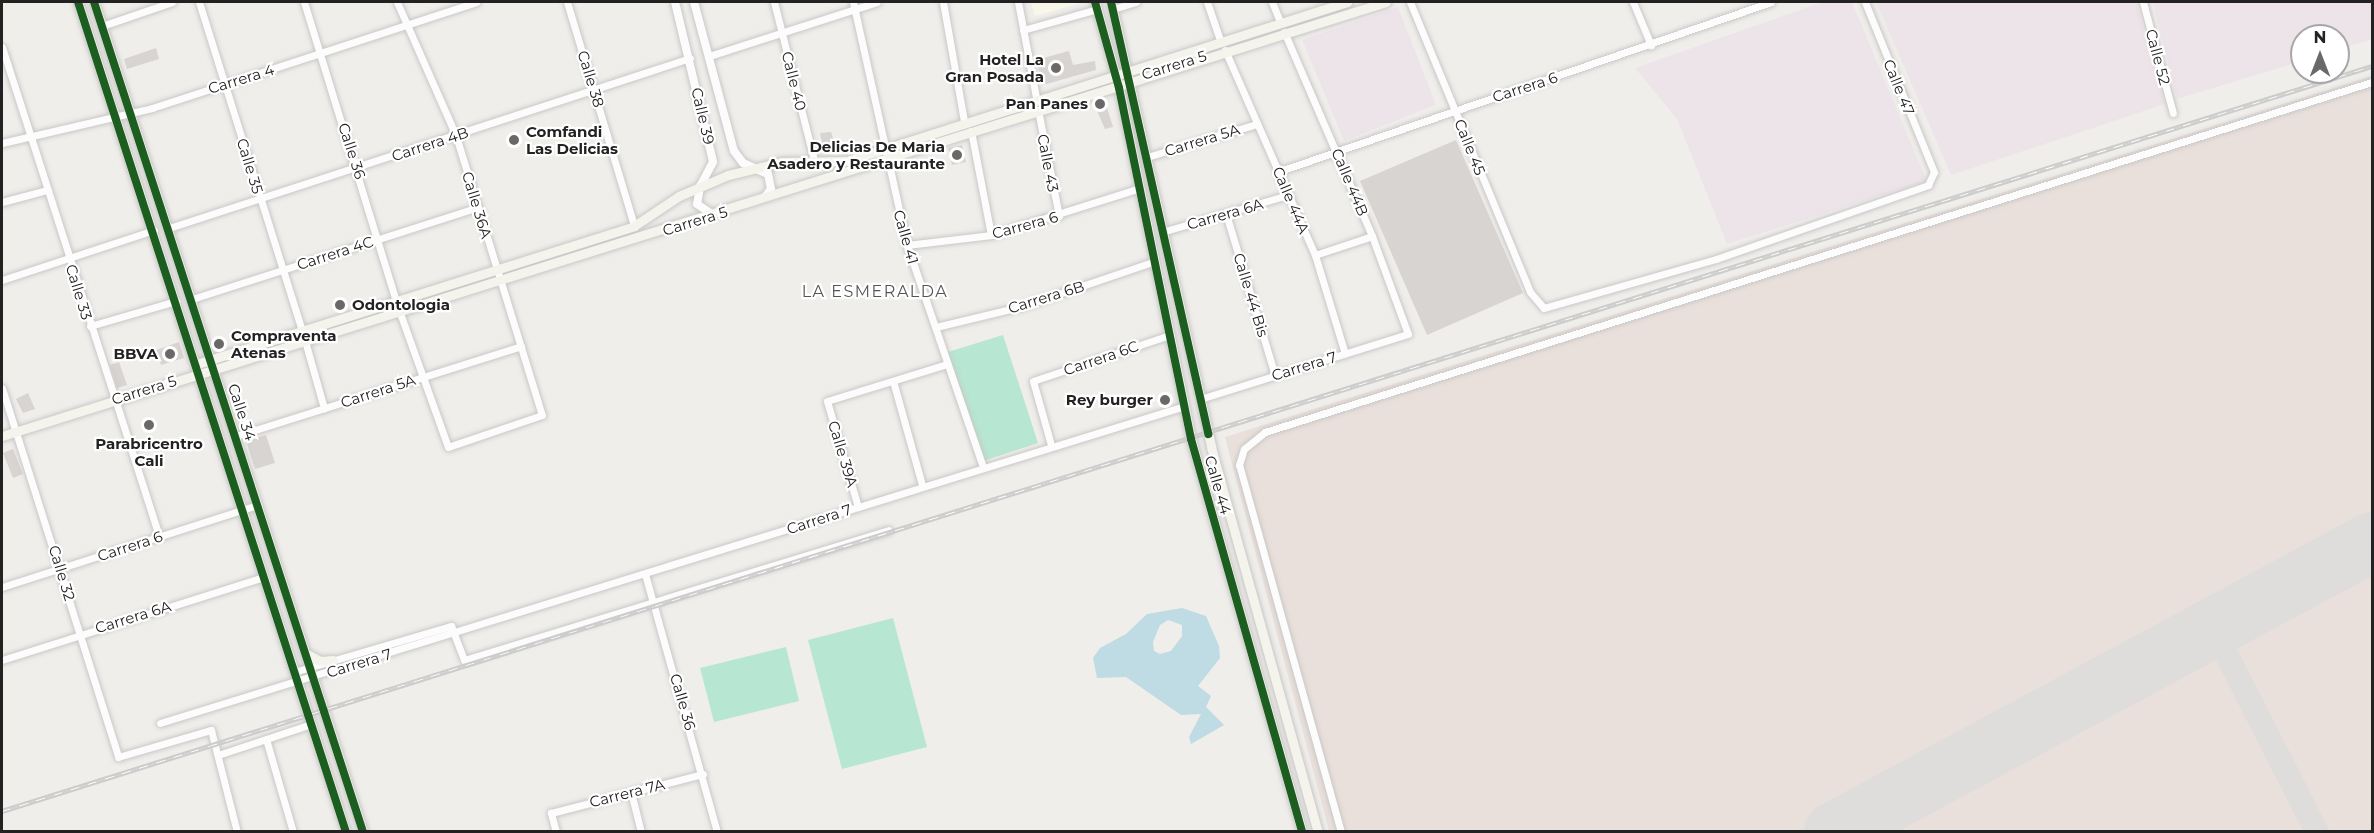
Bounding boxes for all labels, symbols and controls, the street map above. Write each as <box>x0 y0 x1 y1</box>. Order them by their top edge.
north arrow <box>2290 24 2350 84</box>
street label: Calle 52 <box>2142 27 2174 87</box>
text: N <box>2314 28 2326 47</box>
street label: Carrera 5 <box>1139 47 1209 83</box>
street label: Calle 38 <box>574 48 608 110</box>
street label: Calle 40 <box>778 50 810 112</box>
place label: Hotel La Gran Posada <box>945 50 1044 85</box>
street label: Calle 47 <box>1880 57 1918 117</box>
street label: Carrera 4 <box>206 60 276 98</box>
marker: Hotel La Gran Posada <box>1049 61 1063 75</box>
street label: Carrera 6 <box>1490 68 1560 106</box>
street label: Calle 39 <box>688 86 718 146</box>
place label: Pan Panes <box>1006 95 1088 113</box>
marker: Pan Panes <box>1093 97 1107 111</box>
street label: Calle 45 <box>1451 116 1489 178</box>
street label: Carrera 5A <box>1162 120 1242 160</box>
street label: Calle 36 <box>334 121 370 181</box>
place label: Comfandi Las Delicias <box>526 122 618 157</box>
street label: Carrera 4B <box>389 123 471 165</box>
marker: Comfandi Las Delicias <box>507 133 521 147</box>
street label: Calle 43 <box>1034 133 1062 193</box>
street label: Calle 35 <box>233 136 267 196</box>
place label: Delicias De Maria Asadero y Restaurante <box>767 137 945 172</box>
street label: Calle 44B <box>1328 146 1372 218</box>
marker: Delicias De Maria Asadero y Restaurante <box>950 148 964 162</box>
street label: Calle 44A <box>1269 164 1313 236</box>
street label: Calle 36A <box>458 169 496 241</box>
street label: Carrera 6A <box>1185 195 1265 233</box>
street label: Carrera 5 <box>660 203 730 239</box>
street label: Calle 41 <box>890 208 922 266</box>
street label: Carrera 6 <box>990 208 1060 242</box>
street label: Carrera 4C <box>295 232 375 274</box>
street label: Calle 44 Bis <box>1230 251 1272 339</box>
street label: Calle 33 <box>62 262 96 322</box>
street label: Carrera 6B <box>1006 277 1086 317</box>
district label: LA ESMERALDA <box>802 282 948 302</box>
place label: Odontologia <box>352 296 450 314</box>
marker: Odontologia <box>333 298 347 312</box>
place label: Compraventa Atenas <box>231 326 337 361</box>
marker: Compraventa Atenas <box>212 337 226 351</box>
street label: Carrera 6C <box>1061 337 1141 379</box>
place label: BBVA <box>113 345 158 363</box>
marker: BBVA <box>163 347 177 361</box>
street label: Carrera 7 <box>1269 348 1339 384</box>
street label: Carrera 5A <box>338 370 418 412</box>
street label: Carrera 5 <box>109 372 179 408</box>
street label: Calle 34 <box>224 381 260 443</box>
place label: Rey burger <box>1066 391 1153 409</box>
marker: Rey burger <box>1158 393 1172 407</box>
marker: Parabricentro Cali <box>142 418 156 432</box>
street label: Calle 39A <box>824 419 862 489</box>
place label: Parabricentro Cali <box>95 434 203 469</box>
street label: Calle 44 <box>1201 454 1235 516</box>
street label: Carrera 7 <box>784 500 854 538</box>
street label: Carrera 6 <box>95 527 165 565</box>
street label: Calle 32 <box>45 543 79 603</box>
street label: Carrera 6A <box>93 597 173 637</box>
street label: Carrera 7 <box>324 645 394 681</box>
street label: Calle 36 <box>666 672 700 732</box>
street label: Carrera 7A <box>587 775 667 811</box>

